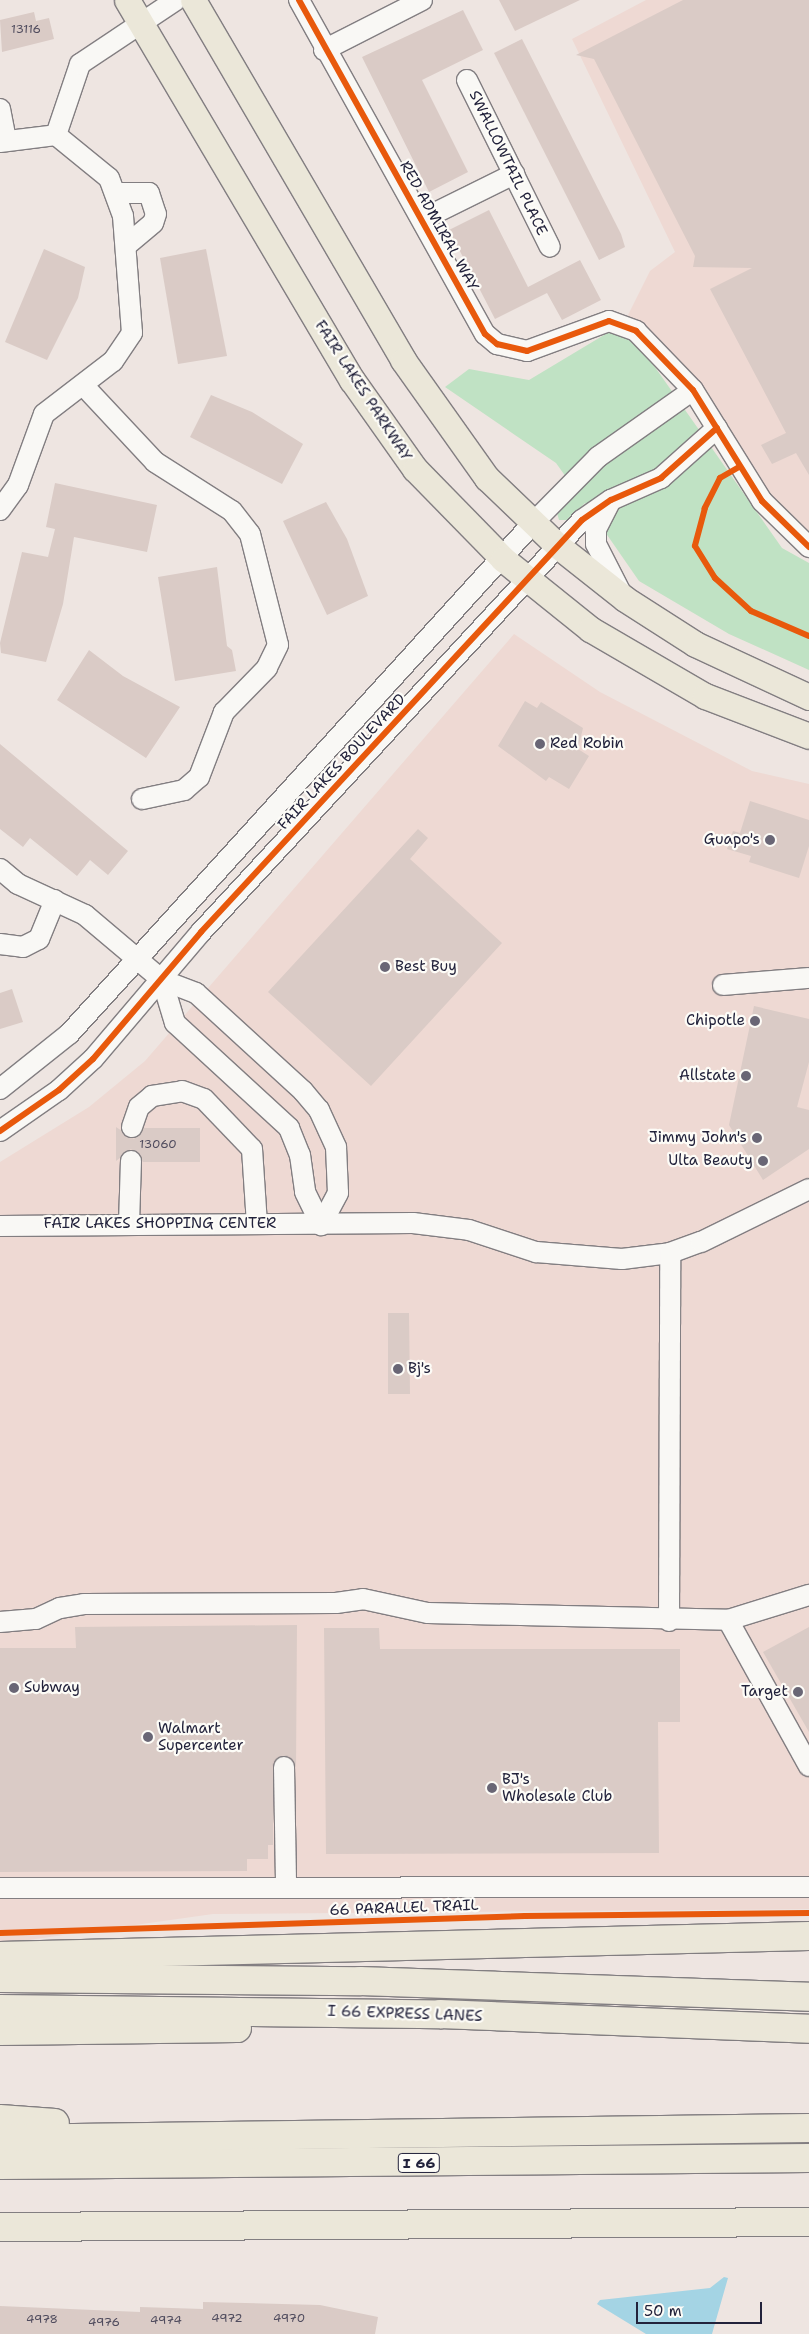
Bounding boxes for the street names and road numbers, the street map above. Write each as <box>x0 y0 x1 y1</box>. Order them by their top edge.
street label: SWALLOWTAIL PLACE <box>465 88 551 238</box>
street label: RED ADMIRAL WAY <box>396 158 482 294</box>
street label: FAIR LAKES PARKWAY <box>311 317 415 465</box>
street label: FAIR LAKES BOULEVARD <box>274 690 410 834</box>
street label: FAIR LAKES SHOPPING CENTER <box>44 1215 276 1233</box>
street label: 66 PARALLEL TRAIL <box>329 1896 479 1920</box>
street label: I 66 EXPRESS LANES <box>327 2002 483 2026</box>
road number: I 66 <box>398 2152 440 2174</box>

